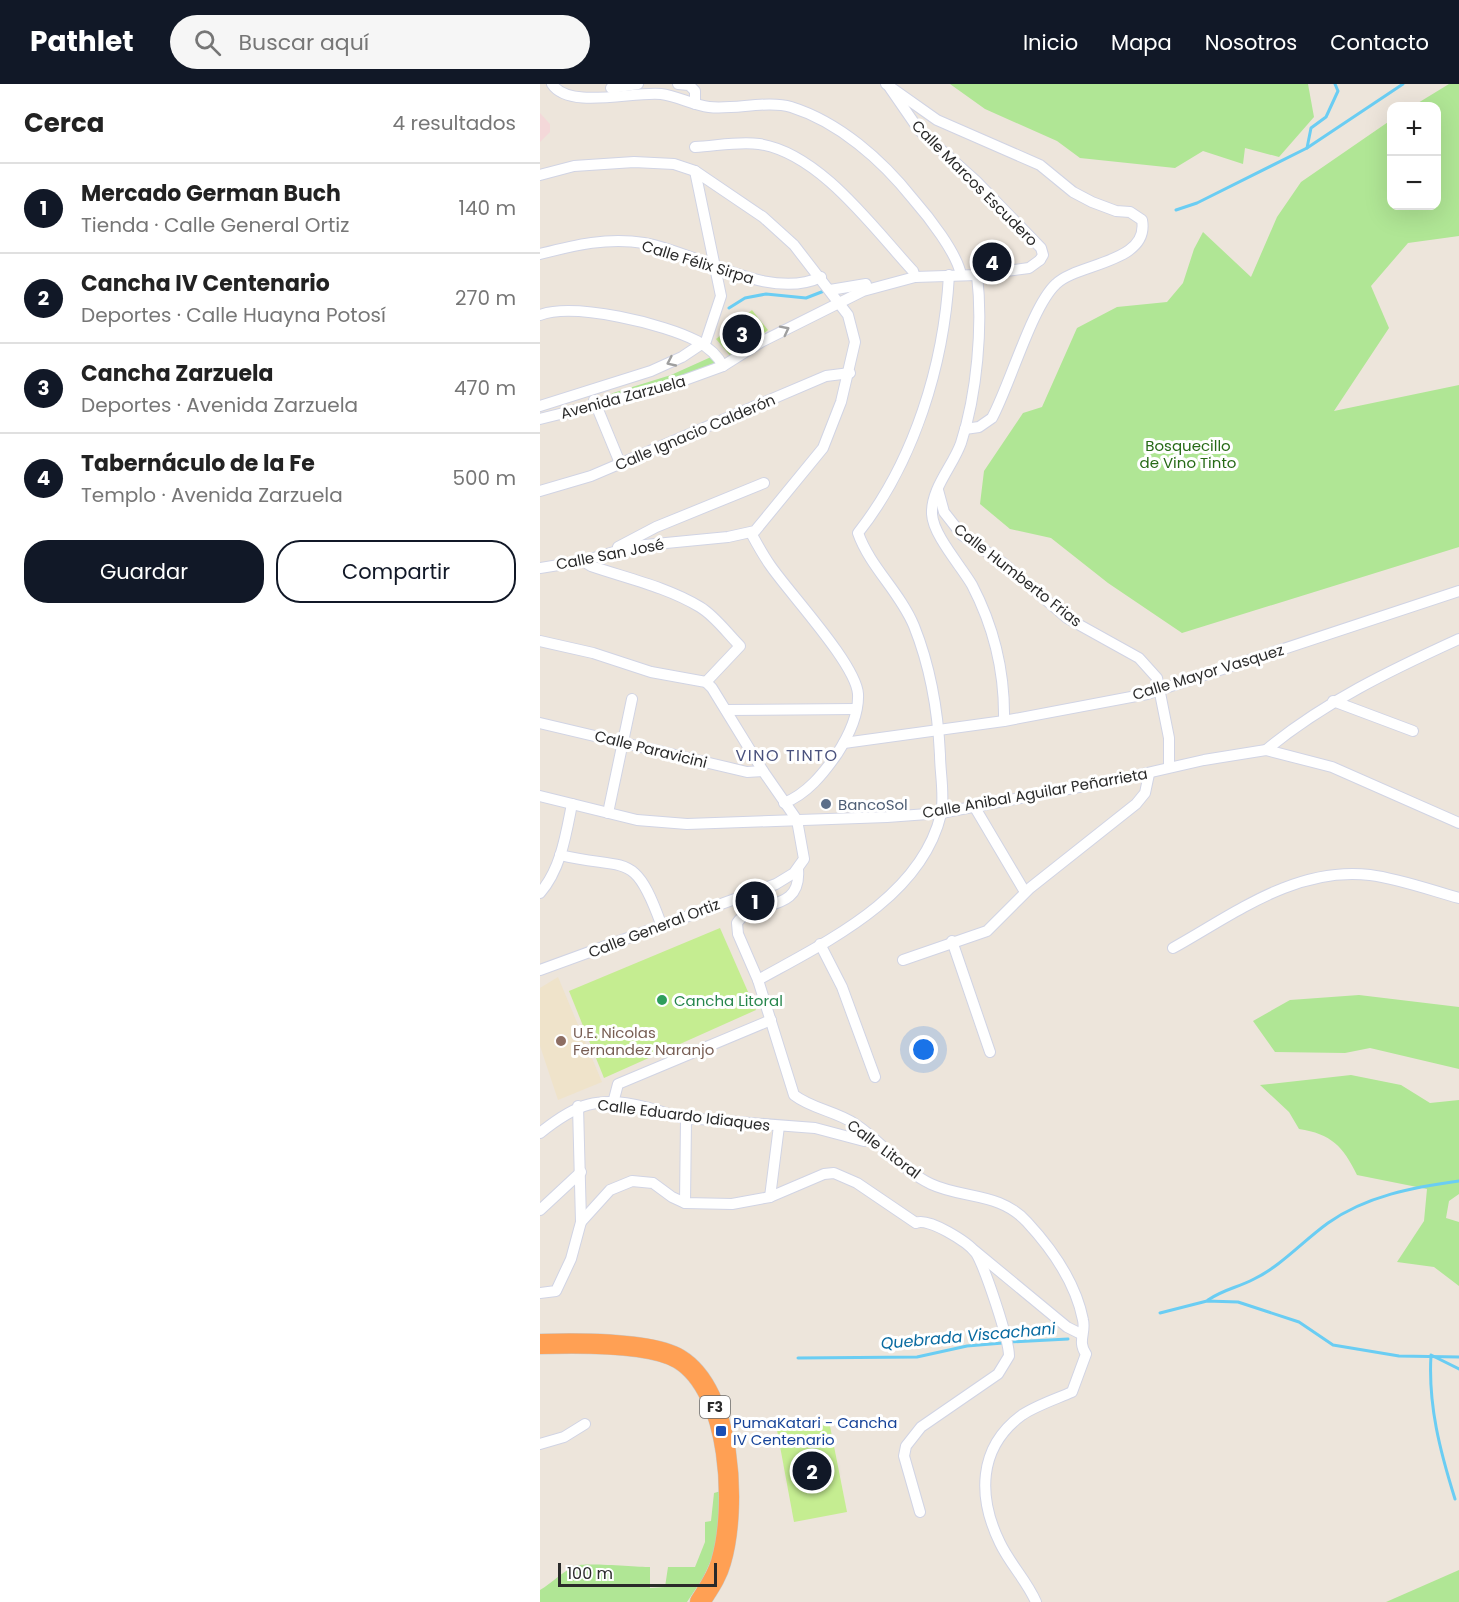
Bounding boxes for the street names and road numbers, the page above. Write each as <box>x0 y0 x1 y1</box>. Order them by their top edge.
street label: Calle Marcos Escudero <box>907 115 1043 251</box>
street label: Calle Félix Sirpa <box>639 235 757 289</box>
street label: Avenida Zarzuela <box>558 370 688 424</box>
street label: Calle Ignacio Calderón <box>612 389 778 475</box>
street label: Calle Humberto Frias <box>950 518 1086 632</box>
street label: Calle San José <box>554 533 666 575</box>
street label: Calle Mayor Vasquez <box>1130 639 1286 705</box>
street label: Calle Paravicini <box>593 725 709 773</box>
street label: Calle Anibal Aguilar Peñarrieta <box>921 763 1149 823</box>
street label: Calle General Ortiz <box>585 893 723 963</box>
street label: Calle Eduardo Idiaques <box>596 1094 772 1136</box>
street label: Calle Litoral <box>843 1114 925 1184</box>
road number: F3 <box>700 1396 730 1418</box>

